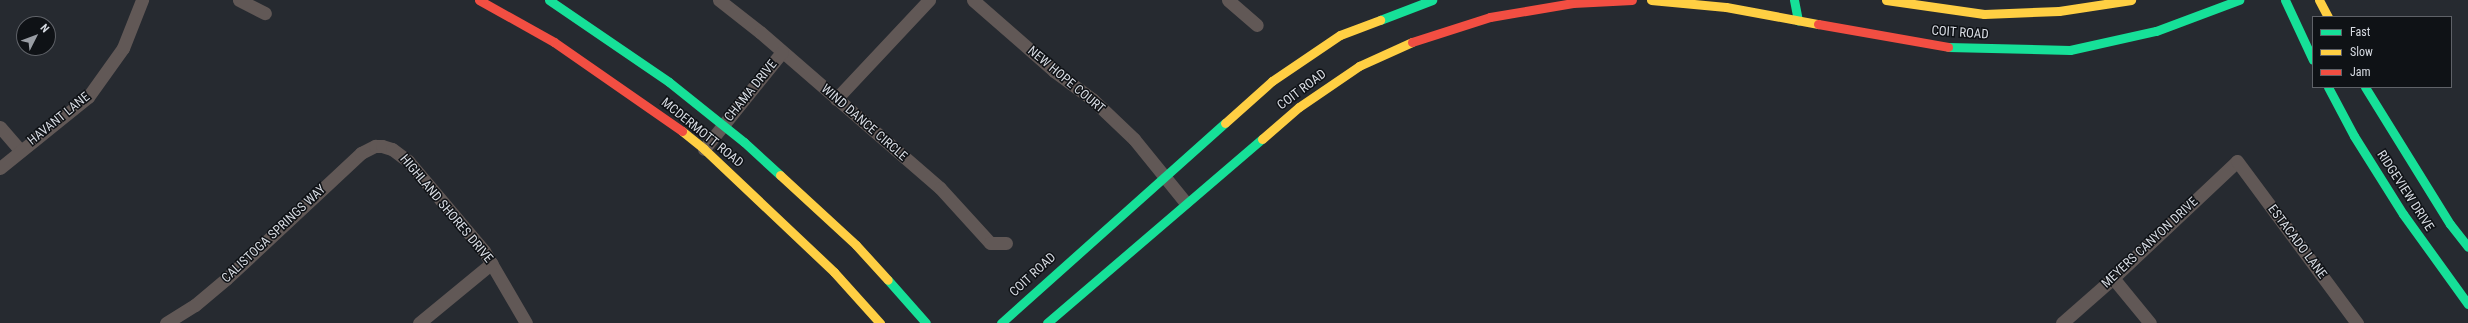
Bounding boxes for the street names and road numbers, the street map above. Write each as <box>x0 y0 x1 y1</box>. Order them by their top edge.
street label: COIT ROAD <box>1931 23 1989 43</box>
street label: NEW HOPE COURT <box>1024 43 1108 117</box>
street label: CHAMA DRIVE <box>721 57 781 125</box>
street label: COIT ROAD <box>1274 66 1330 114</box>
street label: WIND DANCE CIRCLE <box>818 81 910 165</box>
street label: HAVANT LANE <box>25 89 93 149</box>
street label: MCDERMOTT ROAD <box>658 95 746 171</box>
street label: RIDGEVIEW DRIVE <box>2373 148 2437 234</box>
street label: HIGHLAND SHORES DRIVE <box>396 152 496 266</box>
street label: CALISTOGA SPRINGS WAY <box>219 182 329 286</box>
street label: MEYERS CANYON DRIVE <box>2099 194 2201 292</box>
street label: ESTACADO LANE <box>2264 202 2330 282</box>
street label: COIT ROAD <box>1007 250 1059 300</box>

